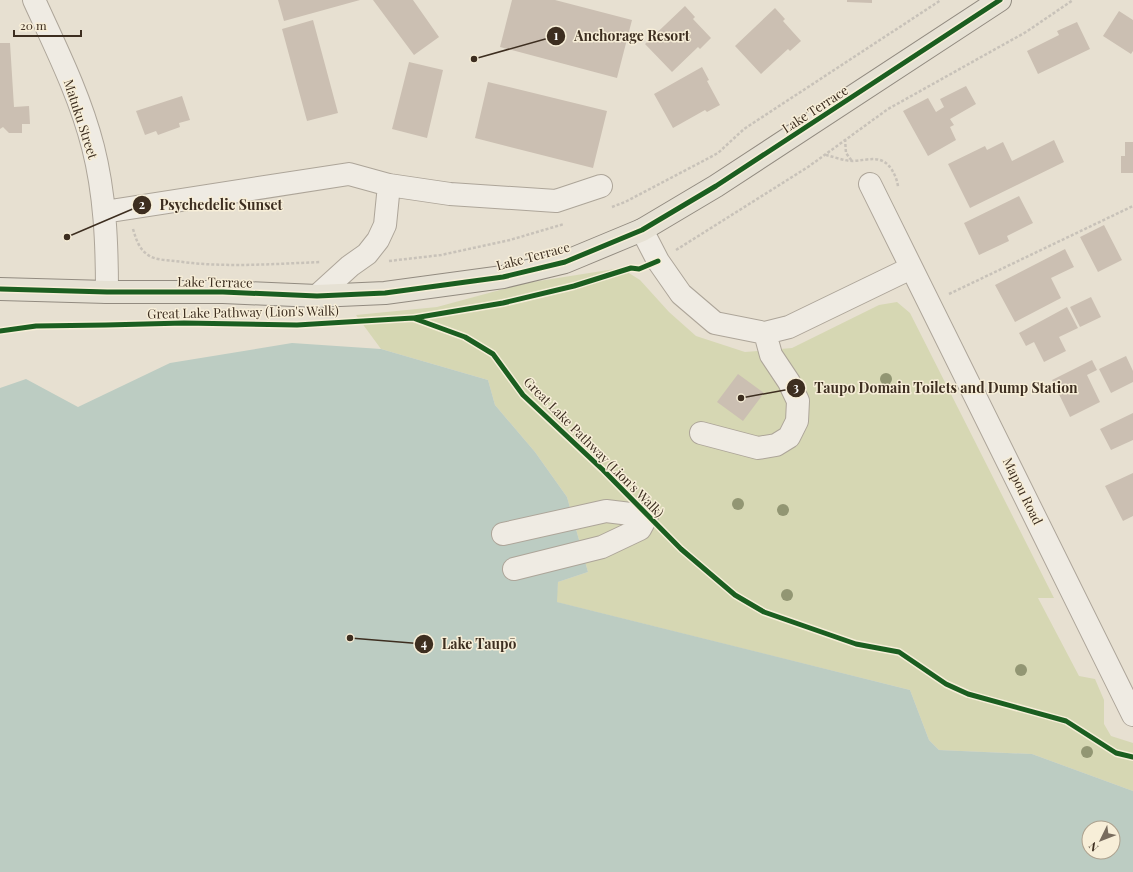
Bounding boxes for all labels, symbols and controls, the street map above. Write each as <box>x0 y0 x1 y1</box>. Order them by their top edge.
scale bar <box>14 12 81 38</box>
text: 20 m <box>20 17 47 33</box>
callout: Anchorage Resort <box>546 23 697 49</box>
text: Anchorage Resort <box>573 26 690 45</box>
text: 1 <box>554 27 559 43</box>
street label: Matuku Street <box>61 77 102 161</box>
street label: Lake Terrace <box>778 81 851 136</box>
callout: Psychedelic Sunset <box>132 192 291 218</box>
text: Psychedelic Sunset <box>160 195 283 214</box>
text: 2 <box>139 196 145 212</box>
street label: Lake Terrace <box>494 237 572 273</box>
street label: Lake Terrace <box>177 272 253 291</box>
street label: Great Lake Pathway (Lion's Walk) <box>147 301 339 322</box>
street label: Great Lake Pathway (Lion's Walk) <box>521 373 668 521</box>
callout: Taupo Domain Toilets and Dump Station <box>786 375 1086 401</box>
text: Taupo Domain Toilets and Dump Station <box>814 378 1078 397</box>
text: 3 <box>793 379 799 395</box>
street label: Mapou Road <box>1000 454 1047 528</box>
callout: Lake Taupō <box>414 631 525 657</box>
text: Lake Taupō <box>442 634 516 653</box>
text: 4 <box>421 635 427 651</box>
north arrow <box>1081 820 1121 860</box>
text: N <box>1085 839 1102 855</box>

